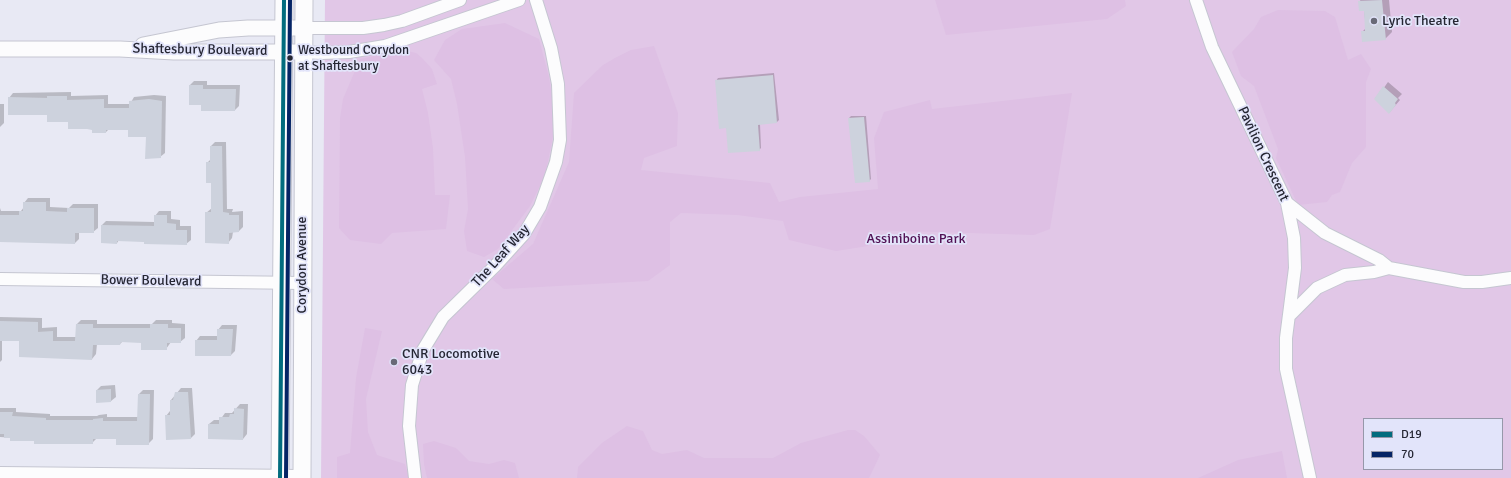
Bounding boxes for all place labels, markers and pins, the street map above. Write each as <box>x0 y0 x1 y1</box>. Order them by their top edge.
place label: Lyric Theatre <box>1382 13 1459 29</box>
marker: Lyric Theatre <box>1369 16 1379 26</box>
place label: Westbound Corydon at Shaftesbury <box>298 43 409 74</box>
marker: Westbound Corydon at Shaftesbury <box>285 53 295 63</box>
place label: CNR Locomotive 6043 <box>402 346 500 378</box>
marker: CNR Locomotive 6043 <box>389 357 399 367</box>

